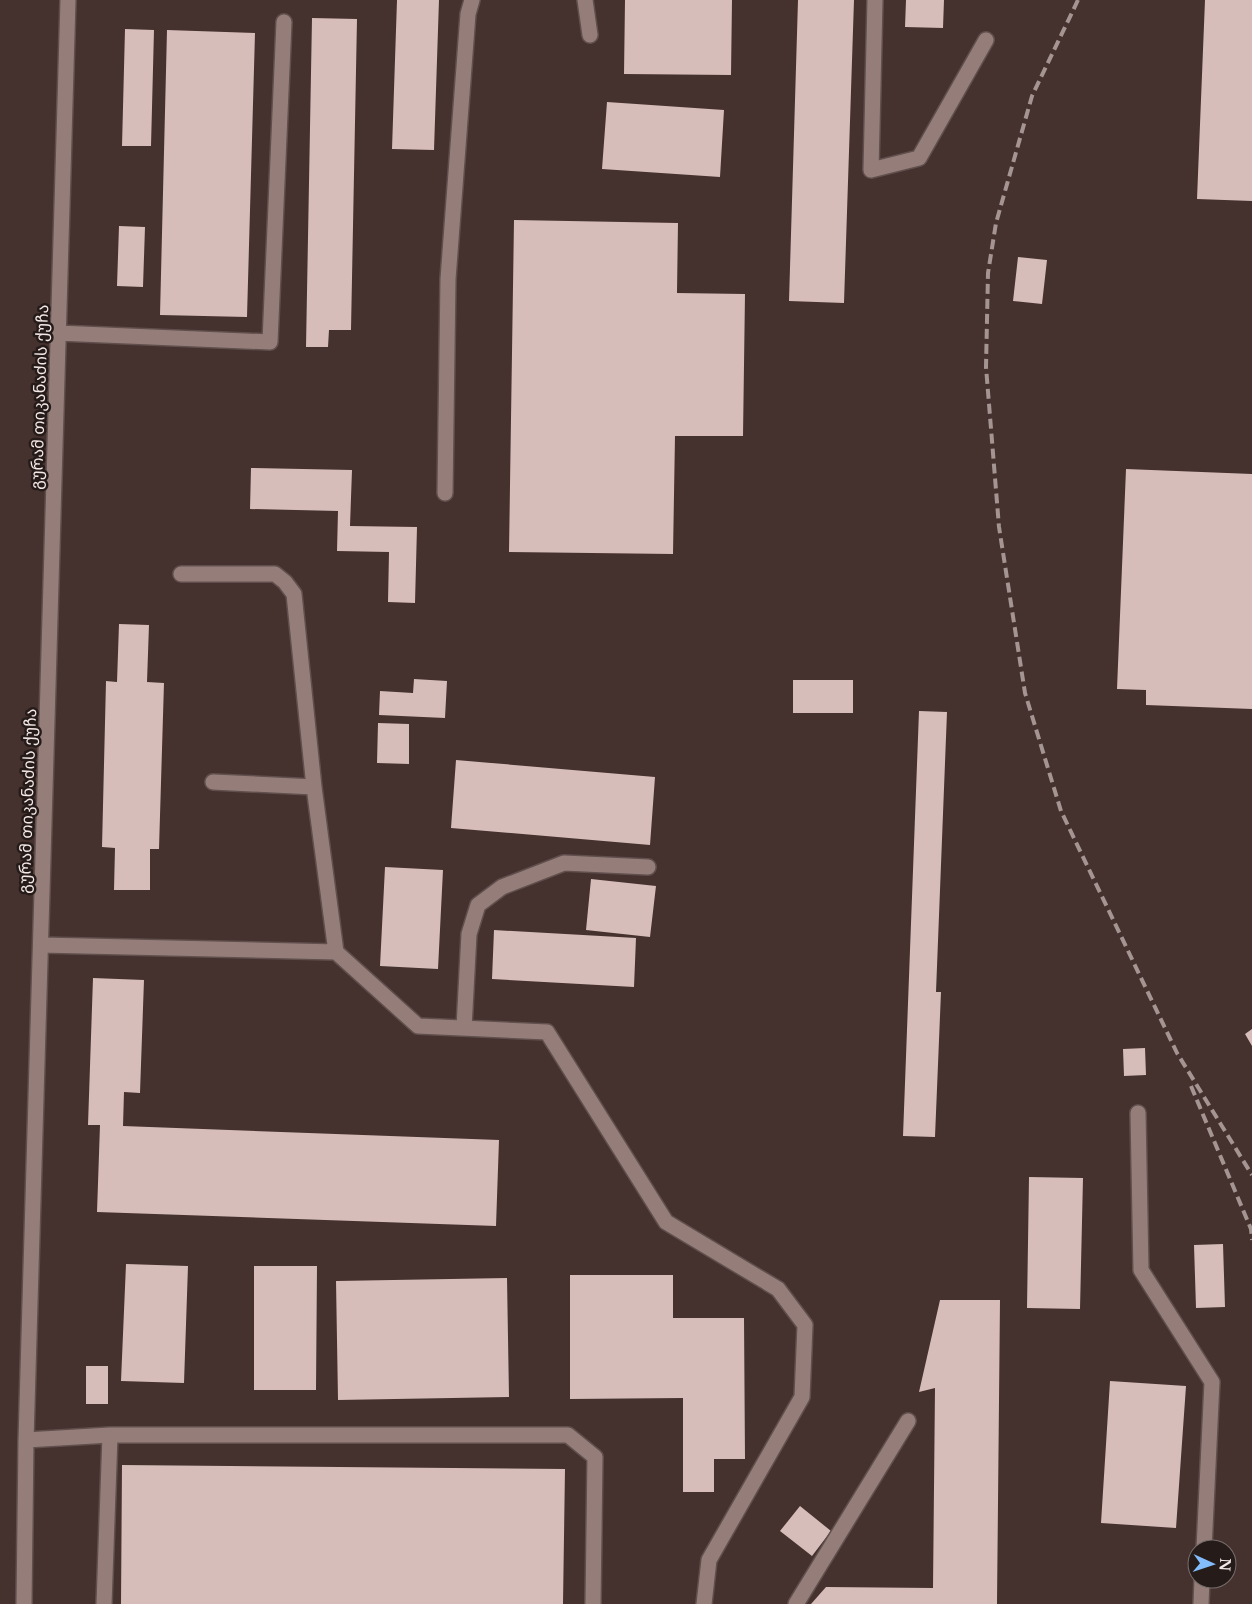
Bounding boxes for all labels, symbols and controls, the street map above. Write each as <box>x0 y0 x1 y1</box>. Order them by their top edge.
street label: გურამ თიკანაძის ქუჩა <box>26 304 52 490</box>
street label: გურამ თიკანაძის ქუჩა <box>14 708 40 894</box>
north arrow <box>1187 1539 1237 1589</box>
text: N <box>1216 1558 1234 1572</box>

